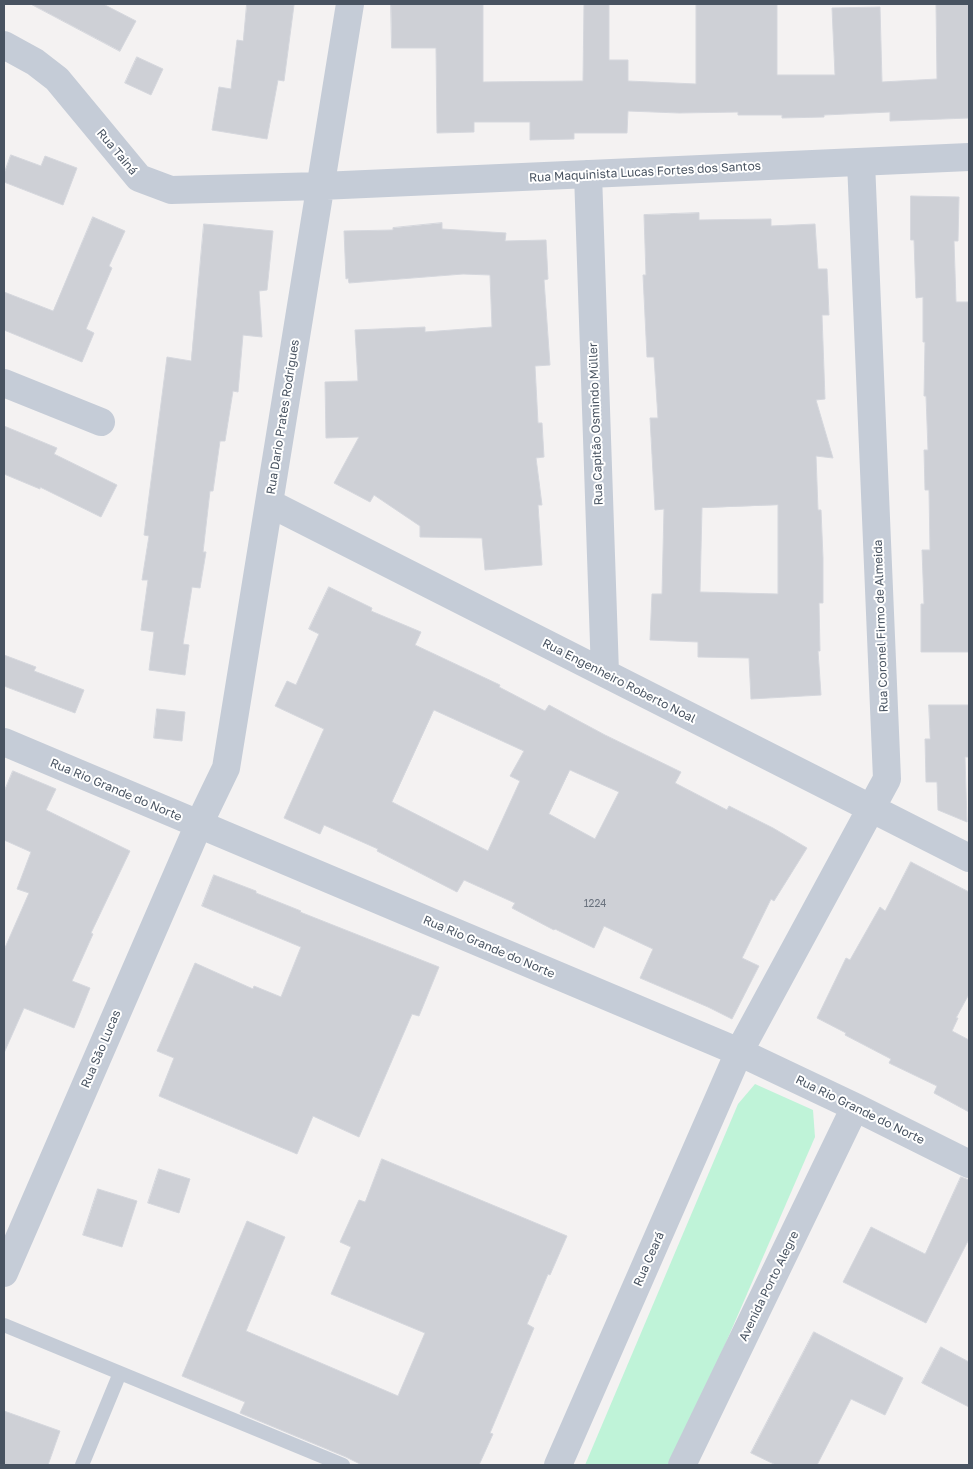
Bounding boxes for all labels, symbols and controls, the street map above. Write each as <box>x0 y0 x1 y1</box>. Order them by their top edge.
street label: Rua Tainá <box>94 126 140 178</box>
street label: Rua Maquinista Lucas Fortes dos Santos <box>529 159 761 185</box>
street label: Rua Dario Prates Rodrigues <box>264 338 302 496</box>
street label: Rua Capitão Osmindo Müller <box>586 342 606 506</box>
street label: Rua Coronel Firmo de Almeida <box>871 539 891 713</box>
street label: Rua Engenheiro Roberto Noal <box>540 636 698 726</box>
street label: Rua Rio Grande do Norte <box>48 756 184 824</box>
house number: 1224 <box>584 898 606 910</box>
street label: Rua Rio Grande do Norte <box>421 913 557 981</box>
street label: Rua São Lucas <box>78 1008 124 1090</box>
street label: Rua Rio Grande do Norte <box>793 1072 927 1148</box>
street label: Rua Ceará <box>631 1229 667 1289</box>
street label: Avenida Porto Alegre <box>736 1229 802 1343</box>

